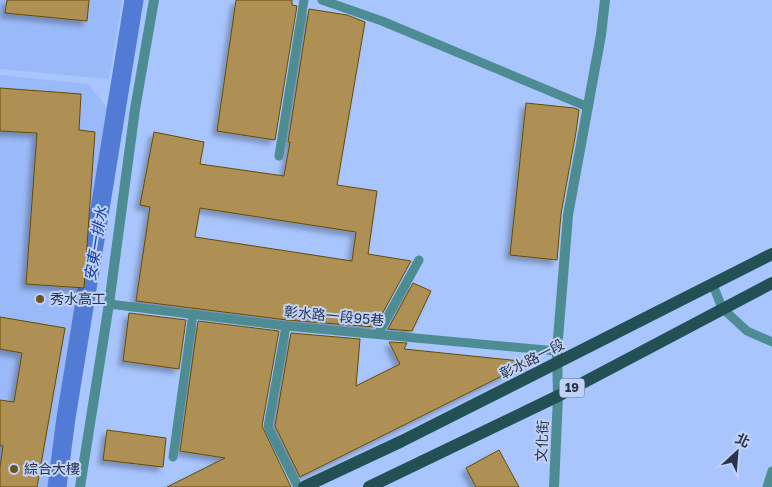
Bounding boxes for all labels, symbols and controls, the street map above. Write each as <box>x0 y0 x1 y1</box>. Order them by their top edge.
water label: 安東一排水 <box>80 204 110 282</box>
place label: 秀水高工 <box>50 290 106 307</box>
marker: 秀水高工 <box>34 293 46 305</box>
street label: 彰水路一段95巷 <box>283 303 385 328</box>
street label: 彰水路一段 <box>497 335 567 382</box>
road number: 19 <box>560 378 584 398</box>
street label: 文化街 <box>532 420 551 462</box>
north arrow <box>712 427 762 477</box>
text: 北 <box>733 429 753 451</box>
place label: 綜合大樓 <box>24 460 80 477</box>
marker: 綜合大樓 <box>8 463 20 475</box>

